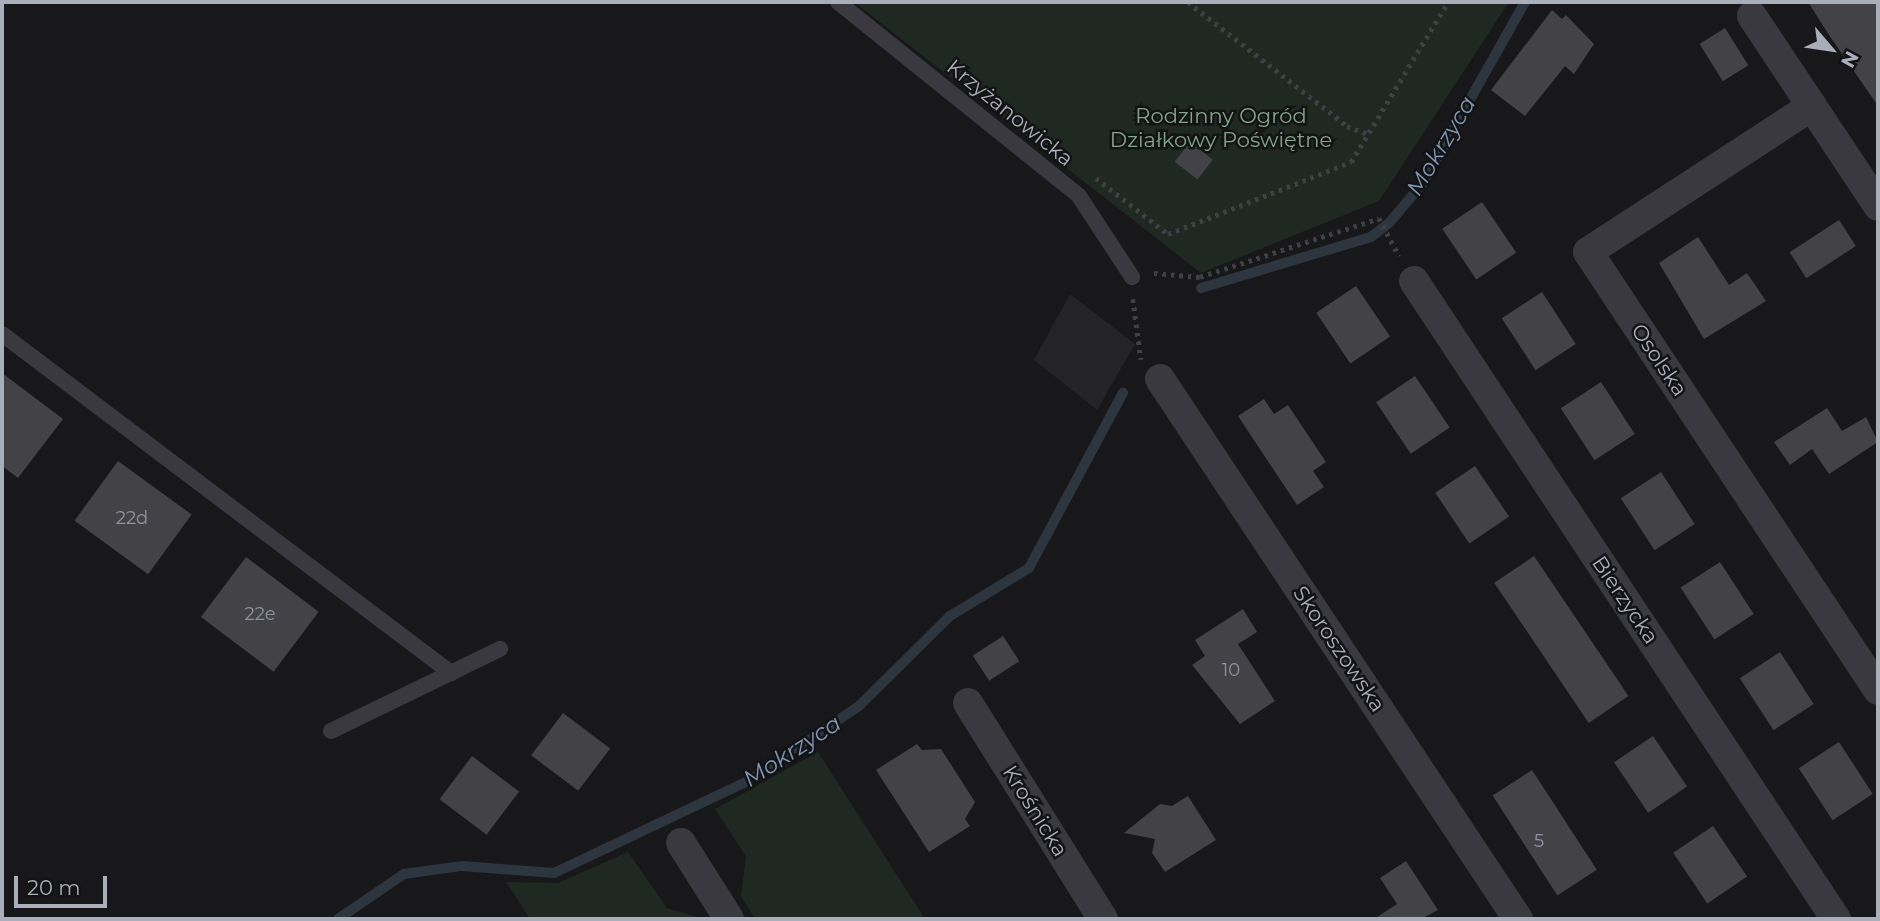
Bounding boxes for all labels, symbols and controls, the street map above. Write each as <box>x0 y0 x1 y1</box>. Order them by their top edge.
north arrow <box>1796 14 1866 84</box>
text: N <box>1836 47 1864 72</box>
street label: Krzyżanowicka <box>942 54 1078 172</box>
water label: Mokrzyca <box>1401 91 1481 201</box>
park label: Rodzinny Ogród Działkowy Poświętne <box>1110 103 1332 153</box>
street label: Osolska <box>1626 319 1692 401</box>
house number: 22d <box>116 507 148 529</box>
street label: Bierzycka <box>1586 551 1664 649</box>
street label: Skoroszowska <box>1288 581 1390 717</box>
house number: 22e <box>244 603 276 625</box>
house number: 10 <box>1222 659 1240 681</box>
water label: Mokrzyca <box>738 709 846 793</box>
street label: Krośnicka <box>997 761 1073 861</box>
house number: 5 <box>1534 830 1544 852</box>
scale bar <box>18 862 110 906</box>
text: 20 m <box>27 875 81 900</box>

